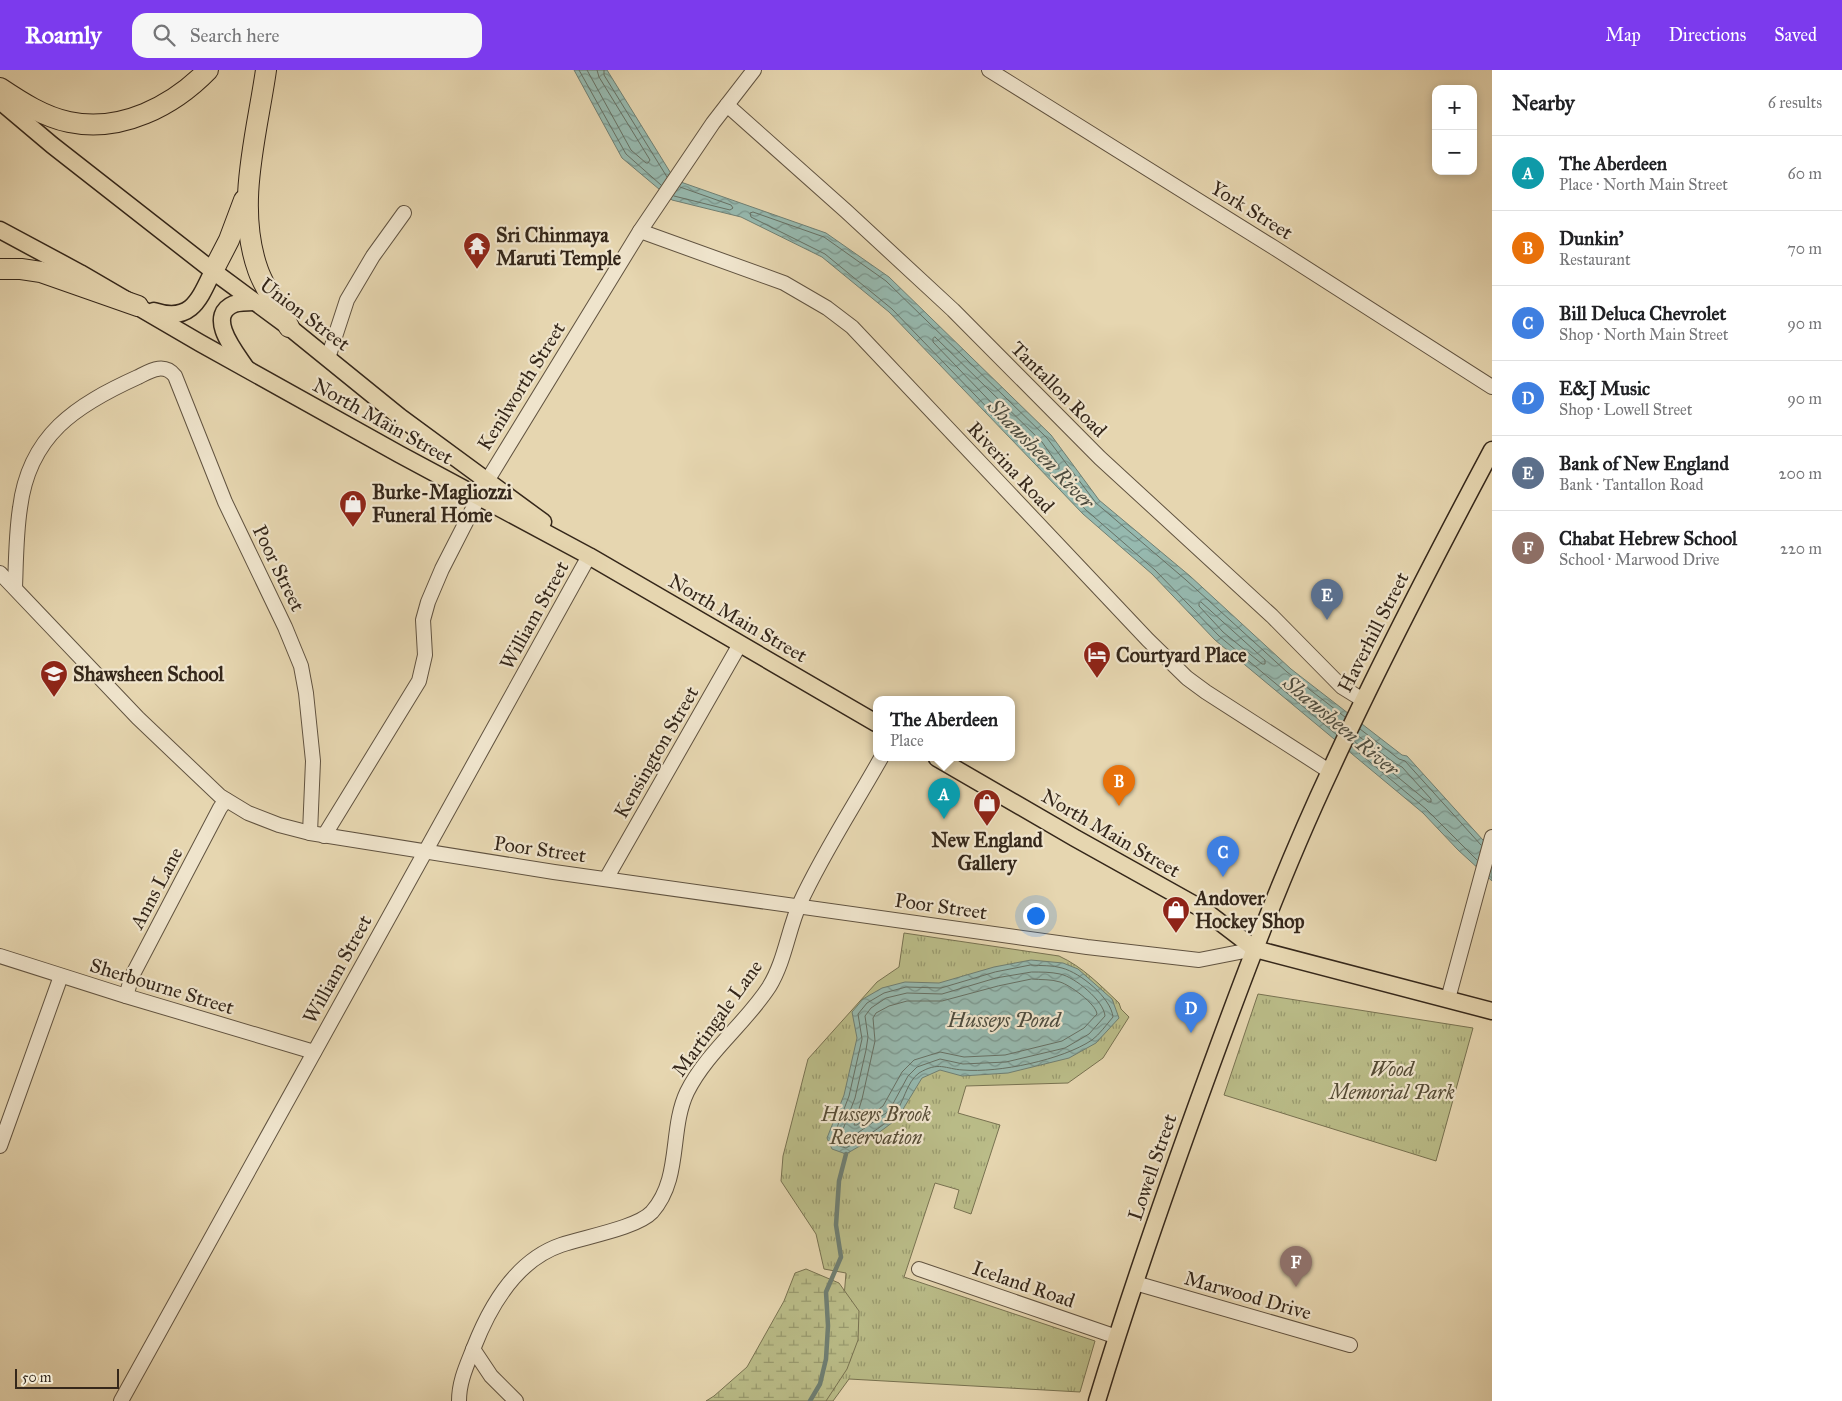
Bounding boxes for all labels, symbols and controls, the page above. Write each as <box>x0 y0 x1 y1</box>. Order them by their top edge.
search box <box>132 13 482 58</box>
text: Roamly <box>25 20 102 50</box>
icon: search <box>150 21 178 49</box>
text: Search here <box>190 24 280 47</box>
text: Map <box>1605 24 1641 46</box>
text: Directions <box>1669 24 1746 46</box>
text: Saved <box>1774 24 1817 46</box>
map controls <box>1432 85 1477 175</box>
button: + <box>1432 85 1477 130</box>
text: Nearby <box>1512 90 1575 116</box>
text: 6 results <box>1768 93 1822 112</box>
button: − <box>1432 130 1477 175</box>
text: The Aberdeen <box>1559 152 1667 175</box>
text: A <box>1523 164 1533 183</box>
text: 60 m <box>1788 164 1822 183</box>
street label: York Street <box>1207 175 1297 245</box>
text: Place · North Main Street <box>1559 175 1728 194</box>
place label: Sri Chinmaya Maruti Temple <box>496 223 622 271</box>
text: Dunkin' <box>1559 227 1623 250</box>
temple icon: Sri Chinmaya Maruti Temple <box>462 231 492 270</box>
text: B <box>1523 239 1533 258</box>
text: 70 m <box>1787 239 1822 258</box>
text: Restaurant <box>1559 250 1631 269</box>
street label: Union Street <box>255 272 355 356</box>
text: Bill Deluca Chevrolet <box>1559 302 1726 325</box>
text: C <box>1523 314 1533 333</box>
text: 90 m <box>1787 314 1822 333</box>
street label: Kenilworth Street <box>472 317 570 455</box>
text: Shop · North Main Street <box>1559 325 1729 344</box>
street label: Tantallon Road <box>1006 336 1112 442</box>
street label: North Main Street <box>309 373 457 469</box>
text: E&J Music <box>1559 377 1650 400</box>
text: D <box>1522 389 1534 408</box>
text: 90 m <box>1787 389 1822 408</box>
water label: Shawsheen River <box>981 393 1101 515</box>
text: Shop · Lowell Street <box>1559 400 1692 419</box>
street label: Riverina Road <box>963 416 1059 518</box>
text: Bank of New England <box>1559 452 1729 475</box>
text: E <box>1522 464 1534 483</box>
text: 200 m <box>1779 464 1822 483</box>
text: Bank · Tantallon Road <box>1559 475 1704 494</box>
place label: Burke-Magliozzi Funeral Home <box>372 480 513 527</box>
shop icon: Burke-Magliozzi Funeral Home <box>338 489 368 528</box>
street label: Poor Street <box>248 521 310 615</box>
text: Chabat Hebrew School <box>1559 527 1737 550</box>
text: F <box>1523 539 1533 558</box>
text: 220 m <box>1780 539 1822 558</box>
text: School · Marwood Drive <box>1559 550 1719 569</box>
street label: William Street <box>494 557 574 673</box>
street label: Haverhill Street <box>1332 568 1414 696</box>
street label: North Main Street <box>664 569 812 667</box>
pin: E <box>1311 579 1343 620</box>
hotel icon: Courtyard Place <box>1082 640 1112 679</box>
place label: Courtyard Place <box>1116 643 1247 668</box>
school or university icon: Shawsheen School <box>39 659 69 698</box>
place label: Shawsheen School <box>73 662 225 686</box>
water label: Shawsheen River <box>1277 669 1405 783</box>
street label: Kensington Street <box>609 682 704 823</box>
popup <box>873 696 1015 761</box>
text: The Aberdeen <box>890 708 998 731</box>
text: Place <box>890 731 924 750</box>
pin: B <box>1103 765 1135 806</box>
pin: A <box>928 778 960 819</box>
street label: North Main Street <box>1037 784 1185 882</box>
shop icon: New England Gallery <box>972 788 1002 827</box>
place label: New England Gallery <box>931 828 1044 876</box>
street label: Poor Street <box>492 831 588 867</box>
pin: C <box>1207 836 1239 877</box>
street label: Anns Lane <box>124 843 188 934</box>
place label: Andover Hockey Shop <box>1193 886 1305 934</box>
street label: Poor Street <box>893 888 989 924</box>
shop icon: Andover Hockey Shop <box>1161 895 1191 934</box>
your location <box>1023 903 1049 929</box>
street label: William Street <box>297 911 377 1027</box>
street label: Sherbourne Street <box>87 953 237 1019</box>
street label: Martingale Lane <box>667 955 768 1082</box>
pin: D <box>1175 992 1207 1033</box>
water label: Husseys Pond <box>946 1007 1063 1033</box>
park label: Wood Memorial Park <box>1327 1057 1455 1104</box>
park label: Husseys Brook Reservation <box>820 1102 931 1149</box>
street label: Lowell Street <box>1123 1111 1181 1223</box>
pin: F <box>1280 1246 1312 1287</box>
street label: Iceland Road <box>970 1255 1078 1313</box>
street label: Marwood Drive <box>1182 1265 1314 1325</box>
scale bar <box>15 1366 119 1389</box>
text: 50 m <box>22 1369 51 1386</box>

